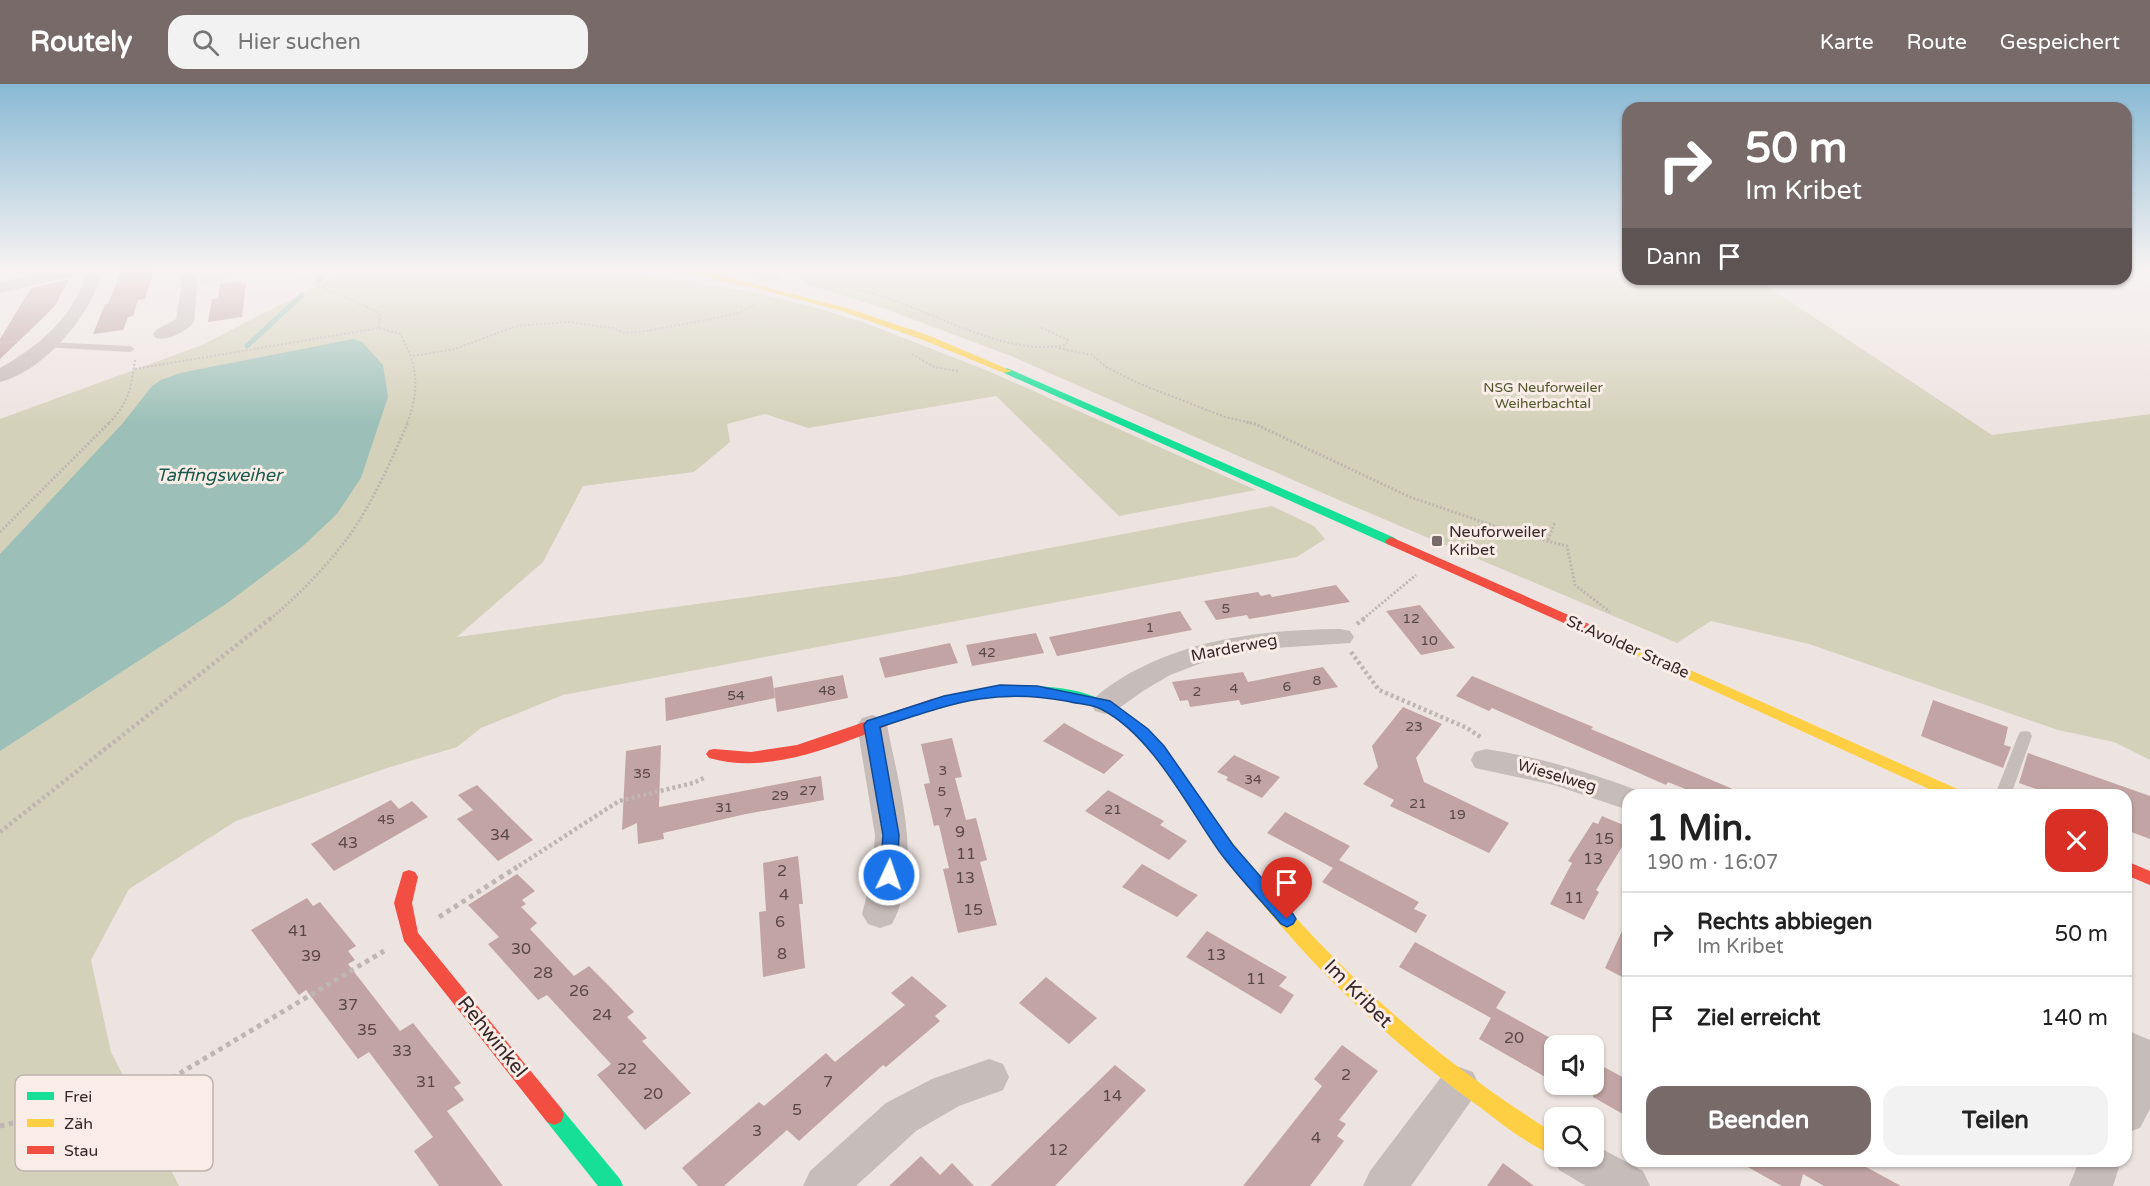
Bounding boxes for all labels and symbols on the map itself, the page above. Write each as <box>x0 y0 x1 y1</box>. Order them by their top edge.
park label: NSG Neuforweiler Weiherbachtal <box>1483 379 1603 412</box>
water label: Taffingsweiher <box>156 464 284 486</box>
place label: Neuforweiler Kribet <box>1449 522 1548 560</box>
marker: Neuforweiler Kribet <box>1430 534 1444 548</box>
house number: 5 <box>1222 600 1230 617</box>
house number: 12 <box>1402 610 1420 627</box>
street label: St.Avolder Straße <box>1564 611 1692 683</box>
house number: 1 <box>1146 619 1154 636</box>
street label: Marderweg <box>1189 630 1279 666</box>
house number: 10 <box>1420 632 1438 649</box>
house number: 42 <box>978 644 996 661</box>
house number: 8 <box>1313 672 1322 689</box>
house number: 6 <box>1283 678 1292 695</box>
house number: 4 <box>1230 680 1239 697</box>
house number: 48 <box>818 682 836 699</box>
house number: 2 <box>1193 683 1201 700</box>
house number: 54 <box>727 687 745 704</box>
house number: 23 <box>1405 718 1423 735</box>
street label: Wieselweg <box>1515 755 1599 797</box>
house number: 3 <box>939 762 947 779</box>
house number: 35 <box>633 765 651 782</box>
house number: 34 <box>1244 771 1262 788</box>
house number: 27 <box>799 782 817 799</box>
house number: 5 <box>938 783 946 800</box>
house number: 29 <box>771 787 789 804</box>
house number: 21 <box>1409 795 1427 812</box>
house number: 31 <box>715 799 733 816</box>
house number: 21 <box>1104 801 1122 818</box>
house number: 7 <box>944 804 952 821</box>
house number: 19 <box>1448 806 1466 823</box>
house number: 45 <box>377 811 395 828</box>
house number: 9 <box>955 822 965 842</box>
house number: 34 <box>490 825 510 845</box>
house number: 15 <box>1594 829 1614 849</box>
house number: 43 <box>338 833 358 853</box>
position arrow <box>857 843 921 907</box>
house number: 11 <box>956 844 976 864</box>
house number: 13 <box>1583 849 1603 869</box>
pin <box>1261 857 1312 919</box>
house number: 2 <box>777 861 787 881</box>
house number: 13 <box>955 868 975 888</box>
house number: 4 <box>779 885 789 905</box>
house number: 11 <box>1564 888 1584 908</box>
house number: 15 <box>963 900 983 920</box>
house number: 6 <box>775 912 785 932</box>
house number: 41 <box>288 921 308 941</box>
house number: 30 <box>511 939 531 959</box>
house number: 8 <box>777 944 787 964</box>
house number: 13 <box>1206 945 1226 965</box>
house number: 39 <box>301 946 321 966</box>
street label: Im Kribet <box>1319 955 1397 1033</box>
house number: 28 <box>533 963 553 983</box>
house number: 11 <box>1246 969 1266 989</box>
house number: 26 <box>569 981 589 1001</box>
street label: Rehwinkel <box>452 992 532 1082</box>
house number: 37 <box>338 995 358 1015</box>
house number: 24 <box>592 1005 612 1025</box>
house number: 35 <box>357 1020 377 1040</box>
house number: 20 <box>1504 1028 1524 1048</box>
house number: 33 <box>392 1041 412 1061</box>
house number: 22 <box>617 1059 637 1079</box>
house number: 2 <box>1341 1065 1351 1085</box>
house number: 31 <box>416 1072 436 1092</box>
house number: 7 <box>823 1072 833 1092</box>
legend <box>15 1075 213 1171</box>
house number: 20 <box>643 1084 663 1104</box>
house number: 14 <box>1102 1086 1122 1106</box>
text: Frei <box>64 1087 92 1107</box>
house number: 5 <box>792 1100 802 1120</box>
text: Zäh <box>64 1114 93 1134</box>
house number: 3 <box>752 1121 762 1141</box>
house number: 4 <box>1311 1128 1321 1148</box>
house number: 12 <box>1048 1140 1068 1160</box>
text: Stau <box>64 1141 98 1161</box>

